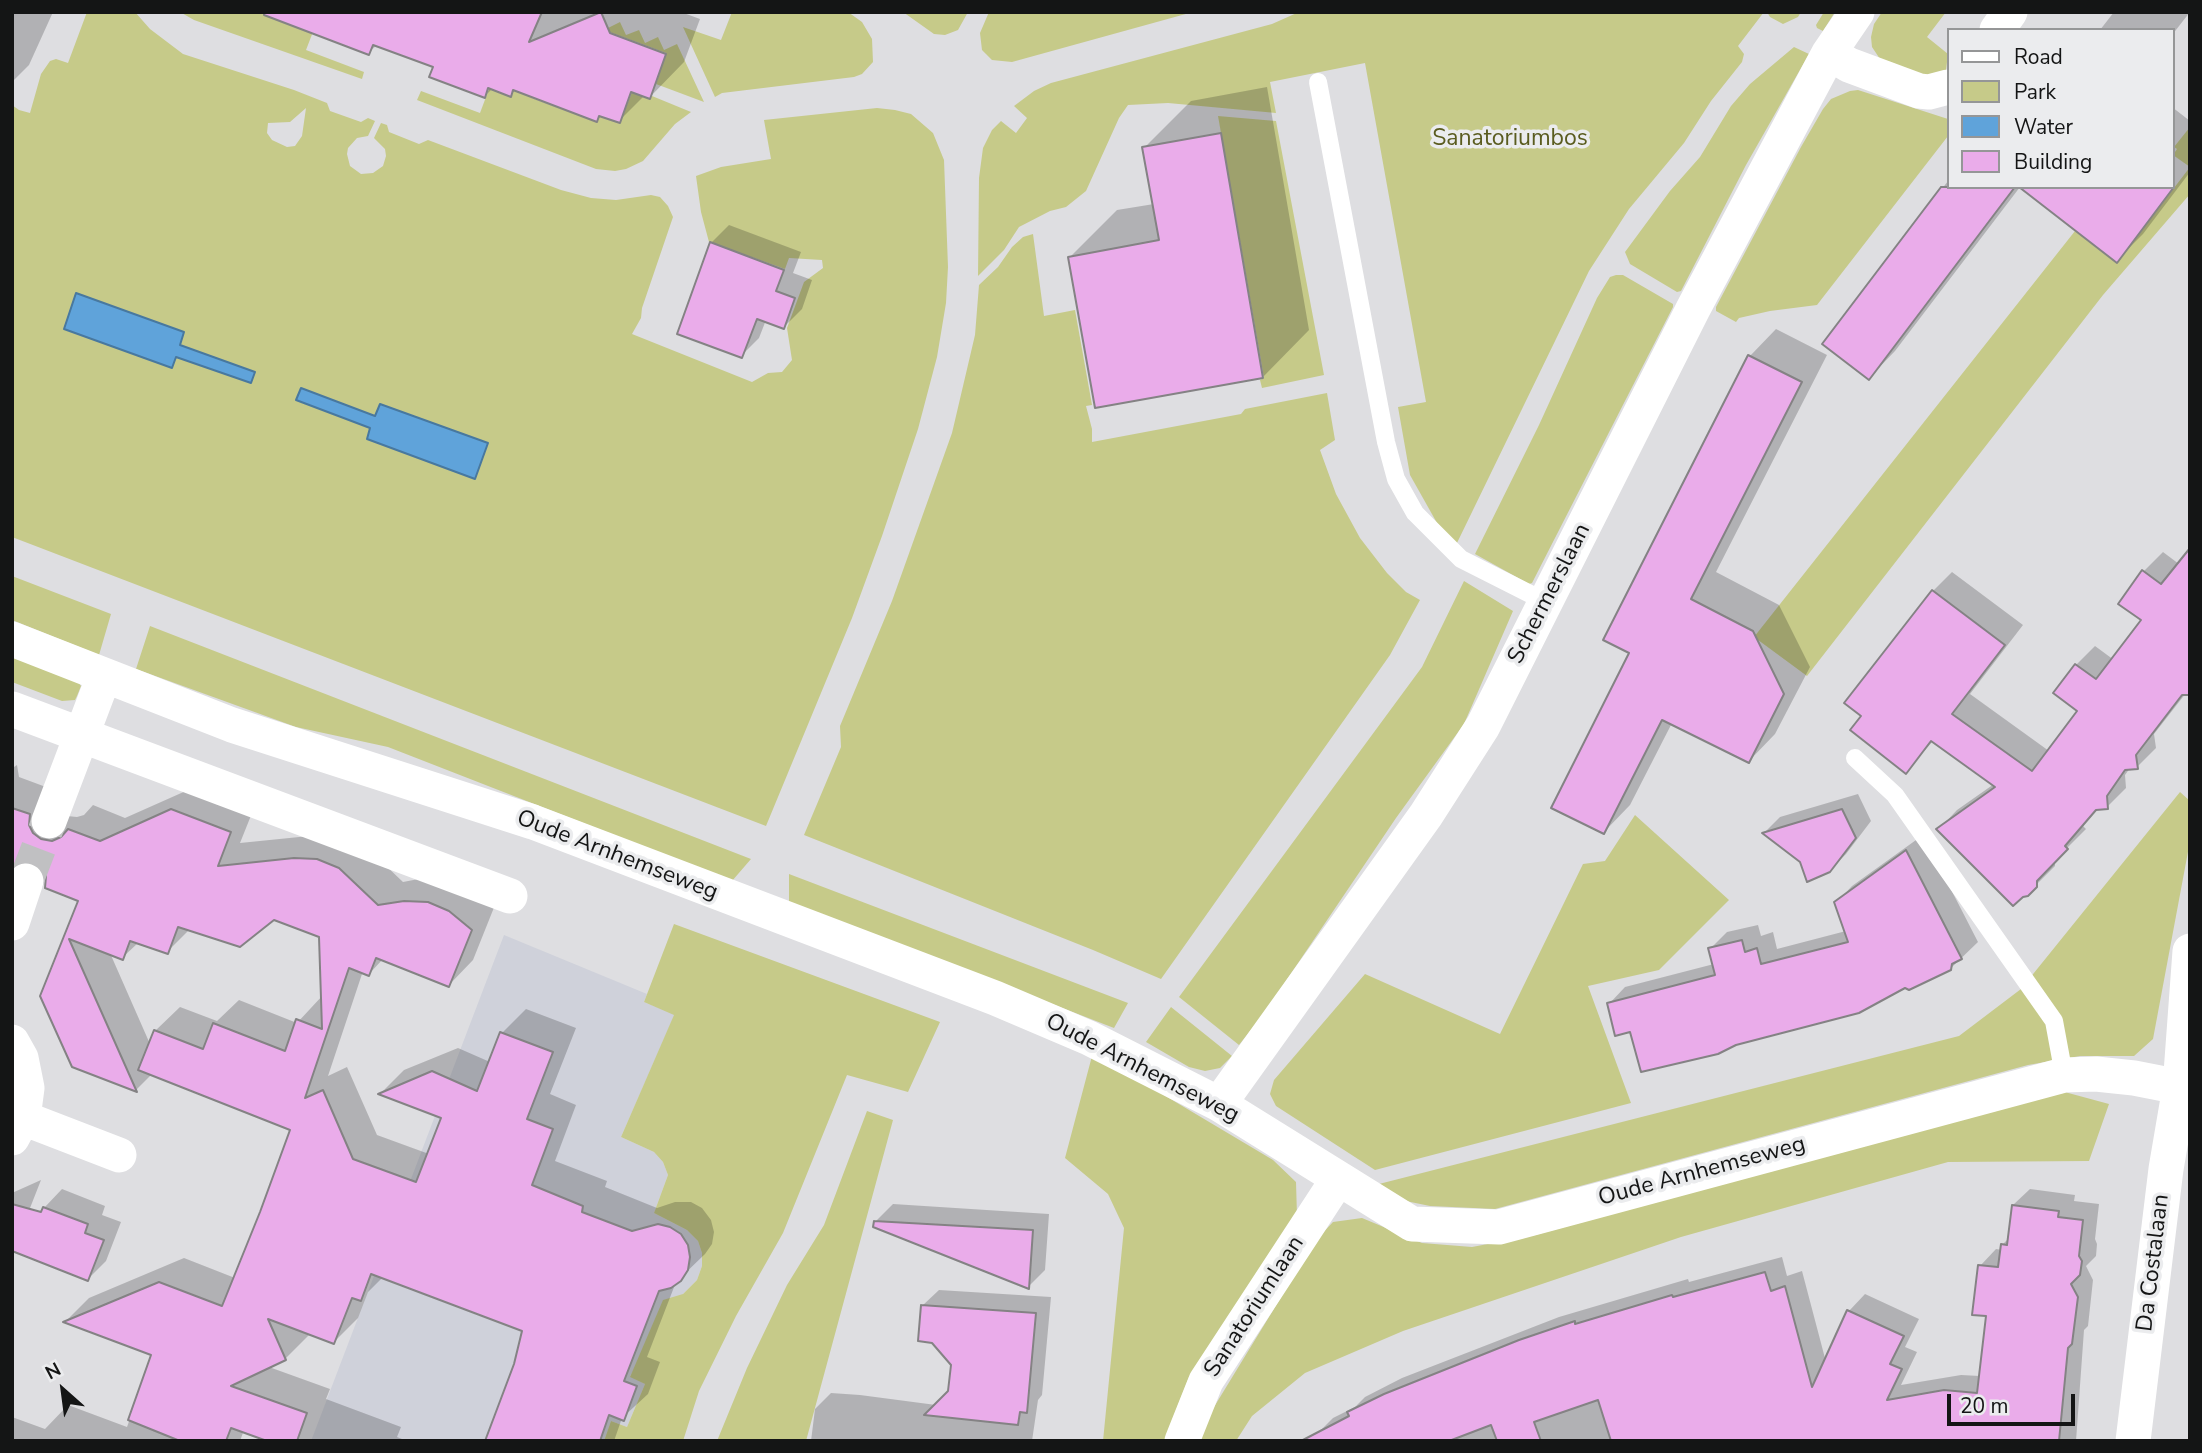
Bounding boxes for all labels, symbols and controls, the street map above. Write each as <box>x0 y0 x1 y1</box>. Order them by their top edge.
legend <box>1946 28 2174 189</box>
text: Road <box>2014 43 2063 71</box>
text: Park <box>2014 78 2056 106</box>
text: Water <box>2014 113 2073 141</box>
park label: Sanatoriumbos <box>1432 125 1588 153</box>
text: Building <box>2014 148 2092 176</box>
street label: Schermerslaan <box>1503 519 1597 669</box>
street label: Oude Arnhemseweg <box>513 805 721 907</box>
street label: Oude Arnhemseweg <box>1041 1008 1243 1130</box>
street label: Oude Arnhemseweg <box>1595 1131 1809 1213</box>
street label: Da Costalaan <box>2132 1193 2176 1333</box>
street label: Sanatoriumlaan <box>1199 1231 1311 1383</box>
north arrow <box>28 1355 98 1425</box>
text: N <box>41 1357 66 1386</box>
scale bar <box>1950 1380 2078 1424</box>
text: 20 m <box>1960 1392 2009 1420</box>

